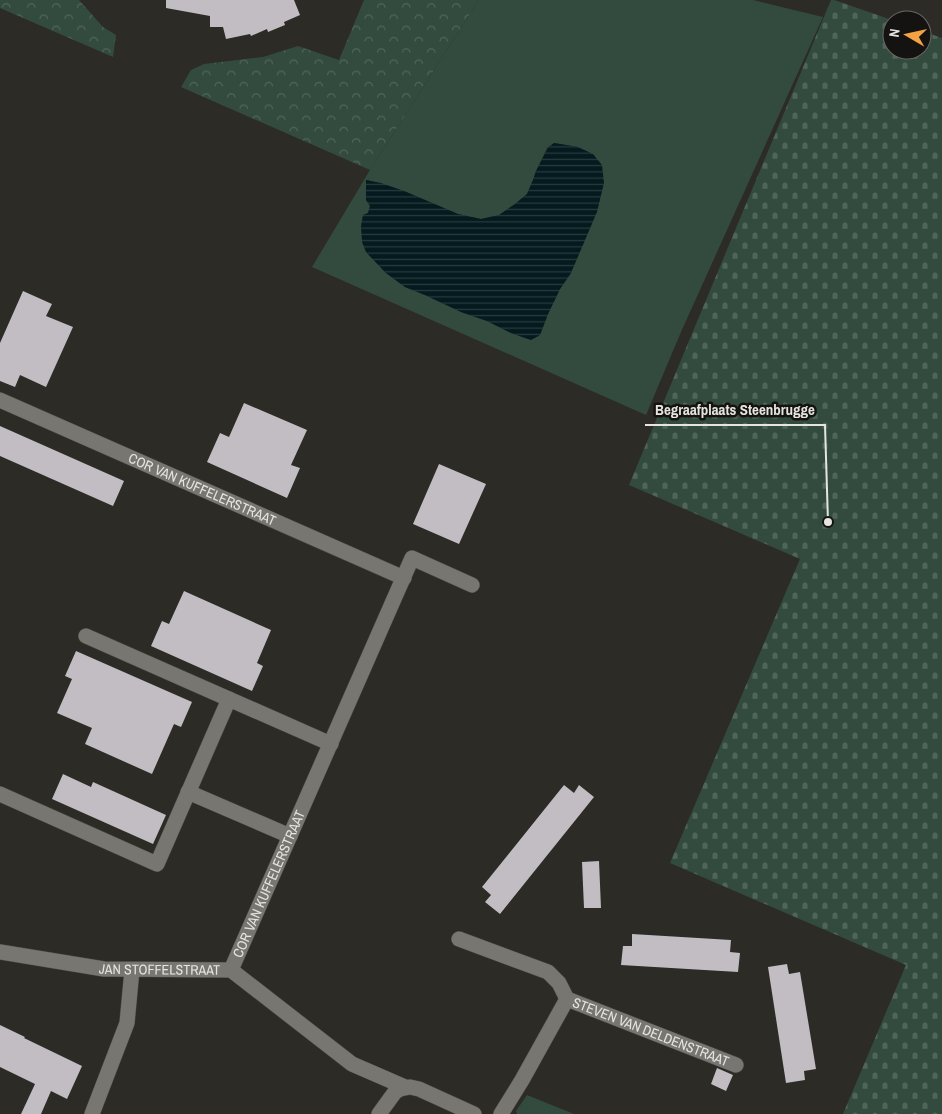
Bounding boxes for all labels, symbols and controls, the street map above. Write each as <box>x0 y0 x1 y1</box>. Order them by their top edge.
north arrow <box>882 10 932 60</box>
text: N <box>885 27 904 38</box>
callout: Begraafplaats Steenbrugge <box>645 395 825 425</box>
text: Begraafplaats Steenbrugge <box>655 399 815 420</box>
street label: COR VAN KUFFELERSTRAAT <box>126 449 279 529</box>
street label: COR VAN KUFFELERSTRAAT <box>229 807 309 960</box>
street label: JAN STOFFELSTRAAT <box>98 959 220 979</box>
street label: STEVEN VAN DELDENSTRAAT <box>570 993 732 1070</box>

